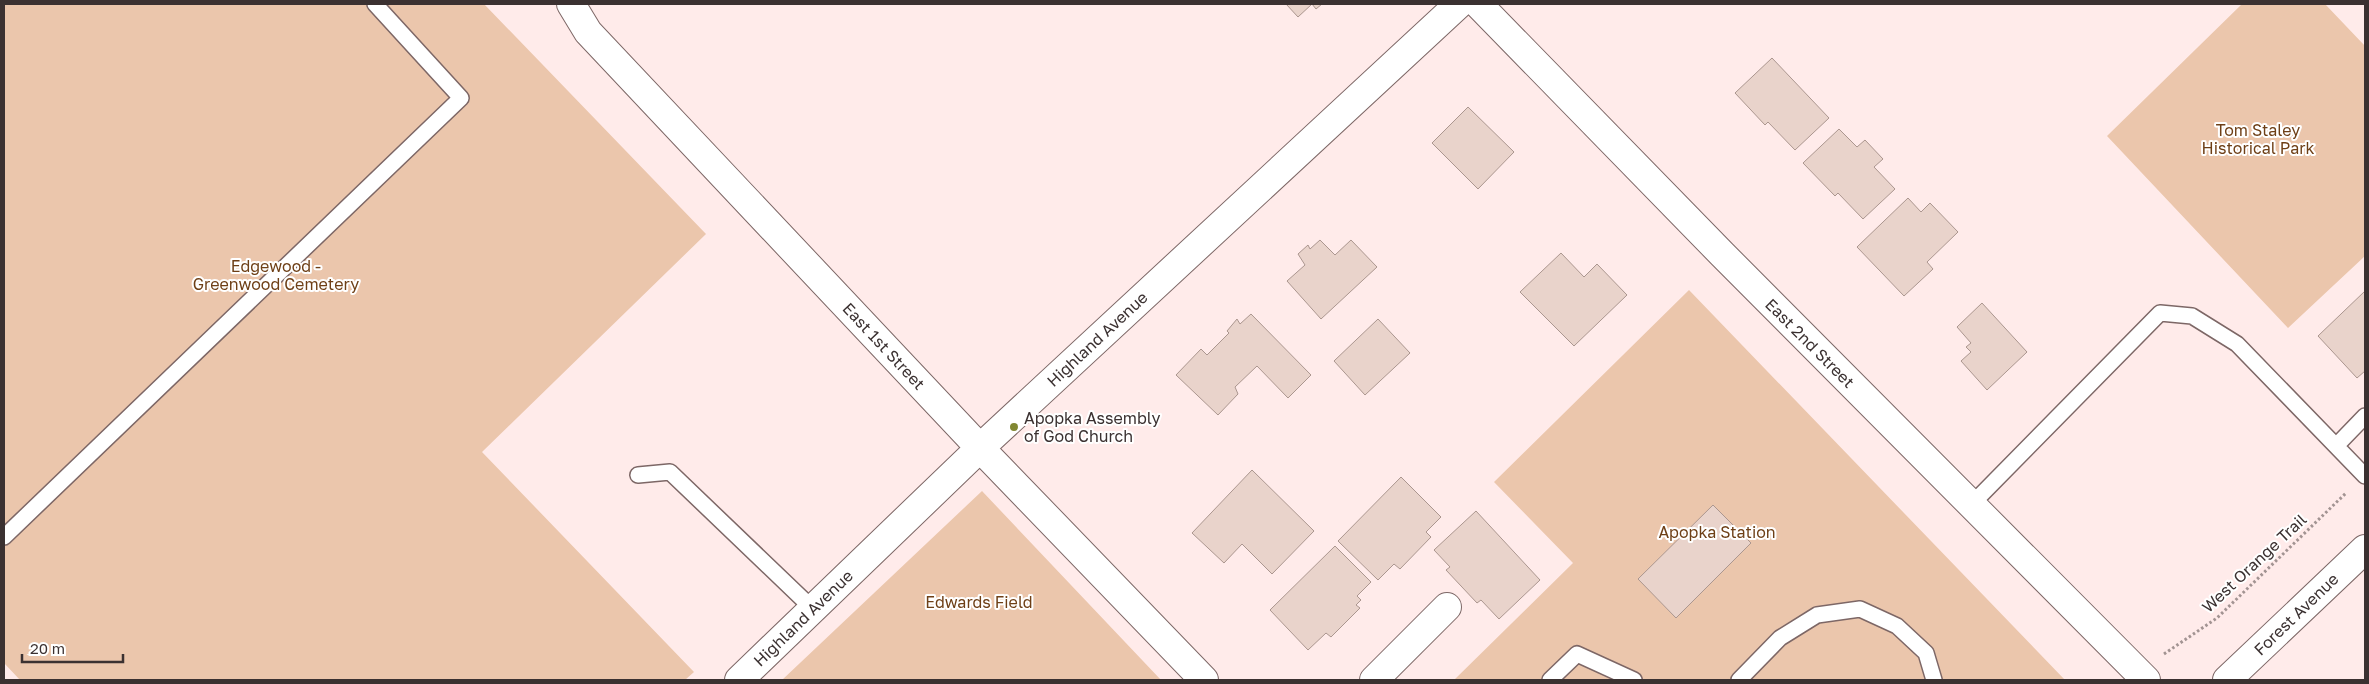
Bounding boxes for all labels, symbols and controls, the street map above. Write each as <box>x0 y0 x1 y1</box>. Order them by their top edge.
park label: Tom Staley Historical Park <box>2202 120 2314 158</box>
park label: Edgewood - Greenwood Cemetery <box>193 256 359 294</box>
street label: Highland Avenue <box>1042 287 1152 391</box>
street label: East 2nd Street <box>1761 294 1859 392</box>
street label: East 1st Street <box>839 298 929 394</box>
place label: Apopka Assembly of God Church <box>1024 408 1161 446</box>
marker: Apopka Assembly of God Church <box>1008 421 1020 433</box>
street label: West Orange Trail <box>2198 509 2310 617</box>
park label: Apopka Station <box>1658 522 1776 542</box>
street label: Highland Avenue <box>749 565 857 671</box>
street label: Forest Avenue <box>2250 569 2342 659</box>
park label: Edwards Field <box>925 592 1033 612</box>
scale bar <box>22 632 124 664</box>
text: 20 m <box>30 639 65 657</box>

